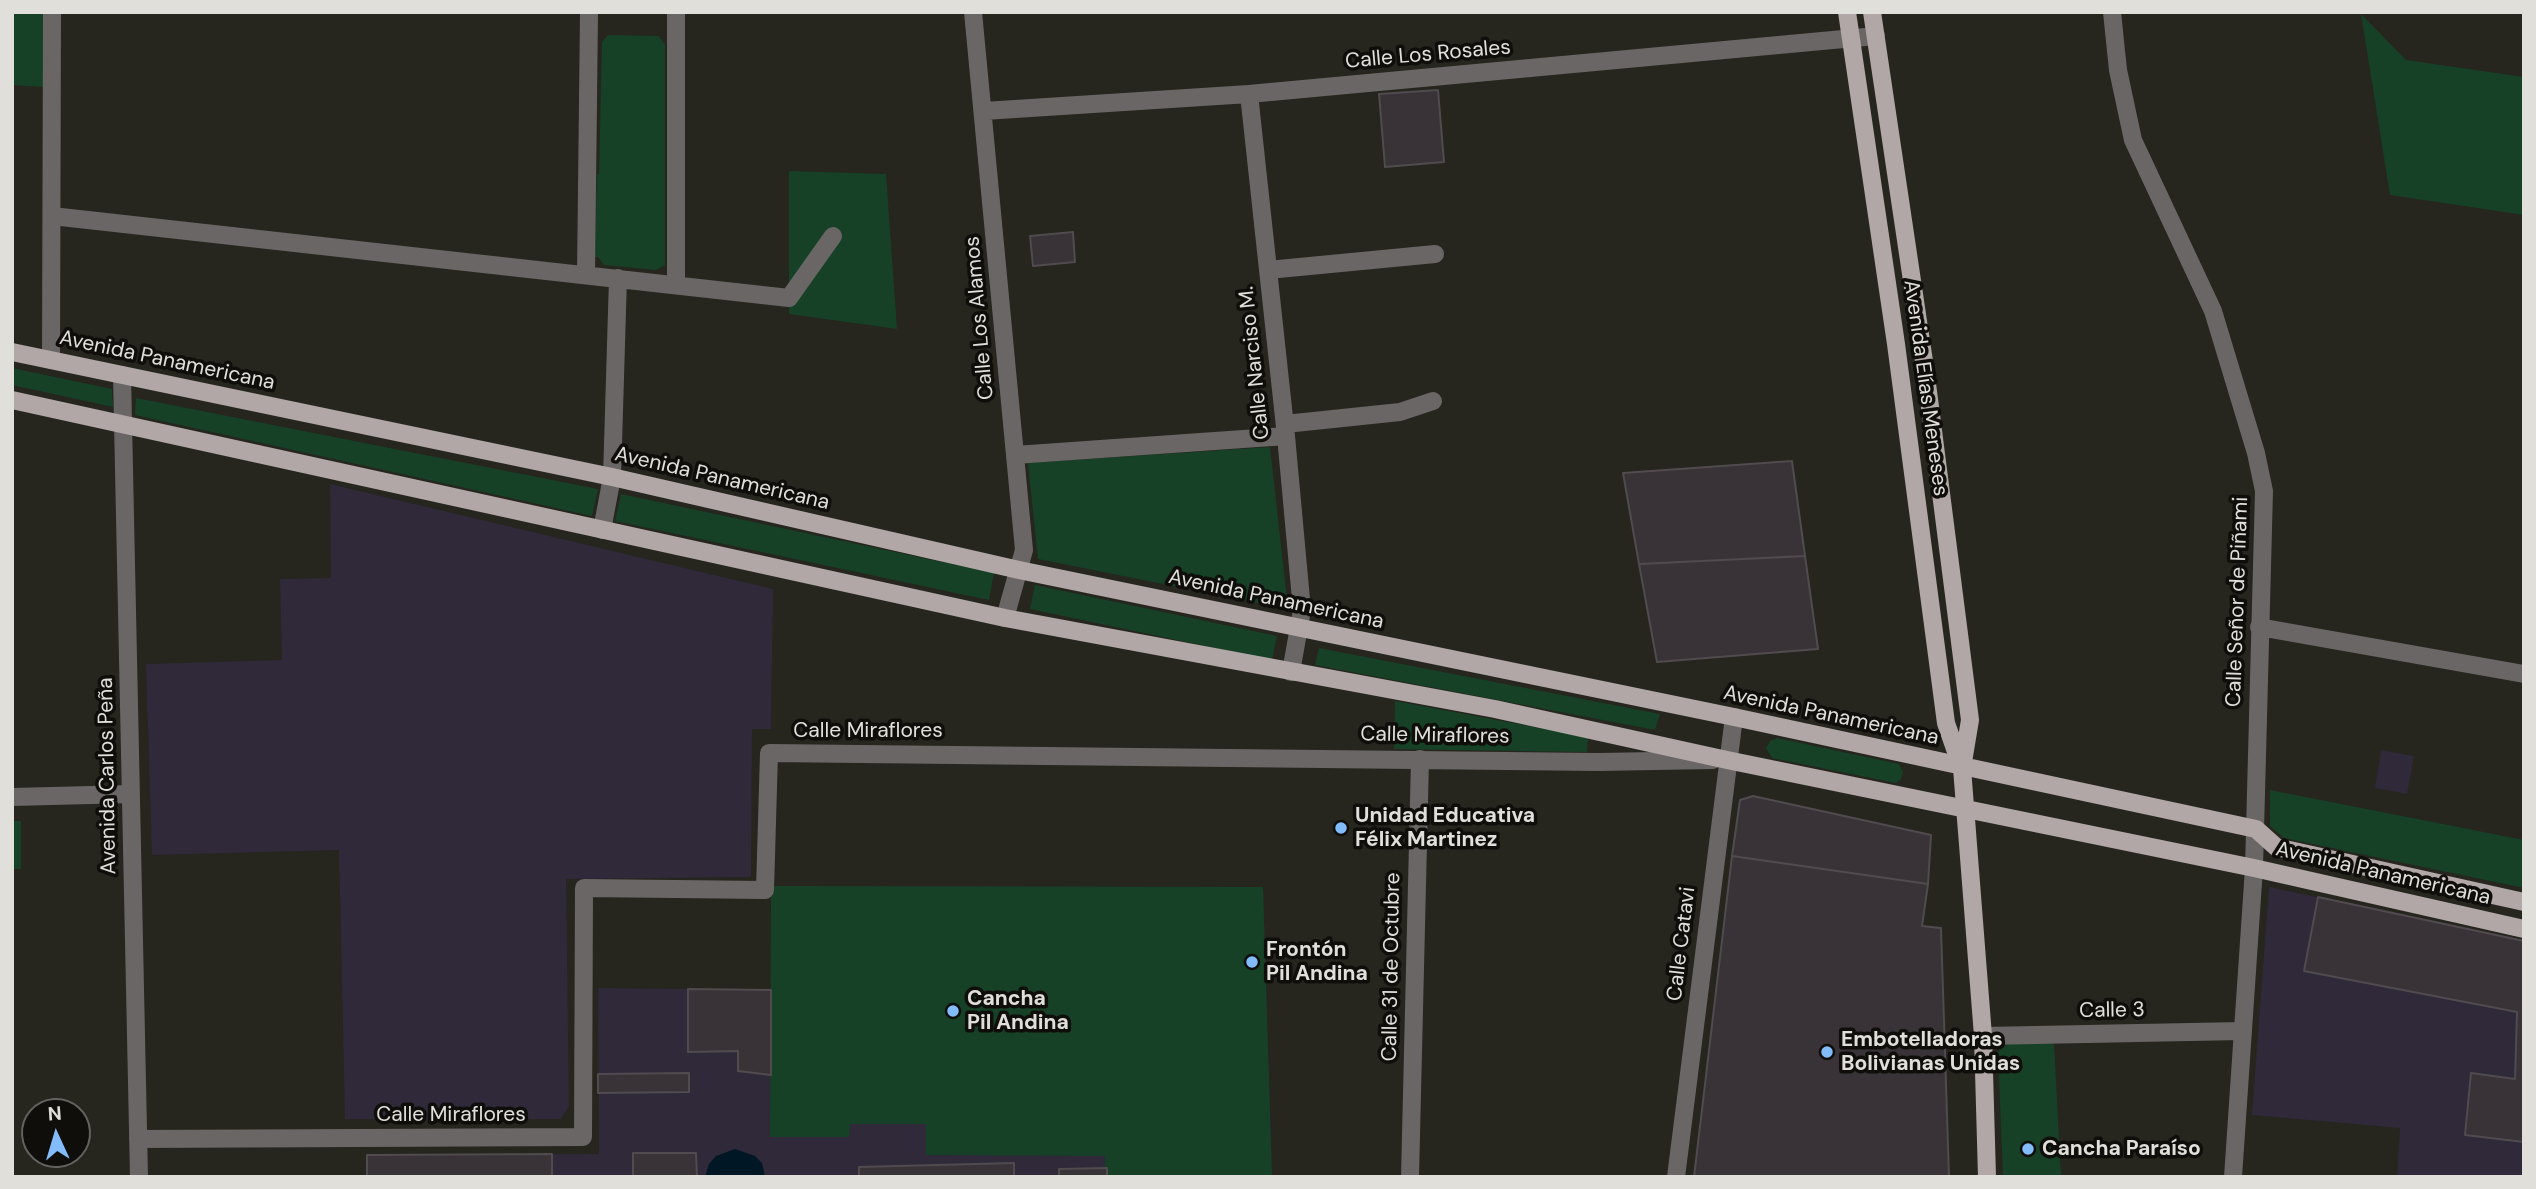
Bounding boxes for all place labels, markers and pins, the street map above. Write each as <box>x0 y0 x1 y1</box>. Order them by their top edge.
place label: Unidad Educativa Félix Martinez <box>1355 803 1535 853</box>
marker: Unidad Educativa Félix Martinez <box>1333 820 1349 836</box>
place label: Frontón Pil Andina <box>1266 937 1368 987</box>
marker: Frontón Pil Andina <box>1244 954 1260 970</box>
place label: Cancha Pil Andina <box>967 986 1069 1036</box>
marker: Cancha Pil Andina <box>945 1003 961 1019</box>
place label: Embotelladoras Bolivianas Unidas <box>1841 1027 2020 1077</box>
marker: Embotelladoras Bolivianas Unidas <box>1819 1044 1835 1060</box>
place label: Cancha Paraíso <box>2042 1136 2201 1162</box>
marker: Cancha Paraíso <box>2020 1141 2036 1157</box>

